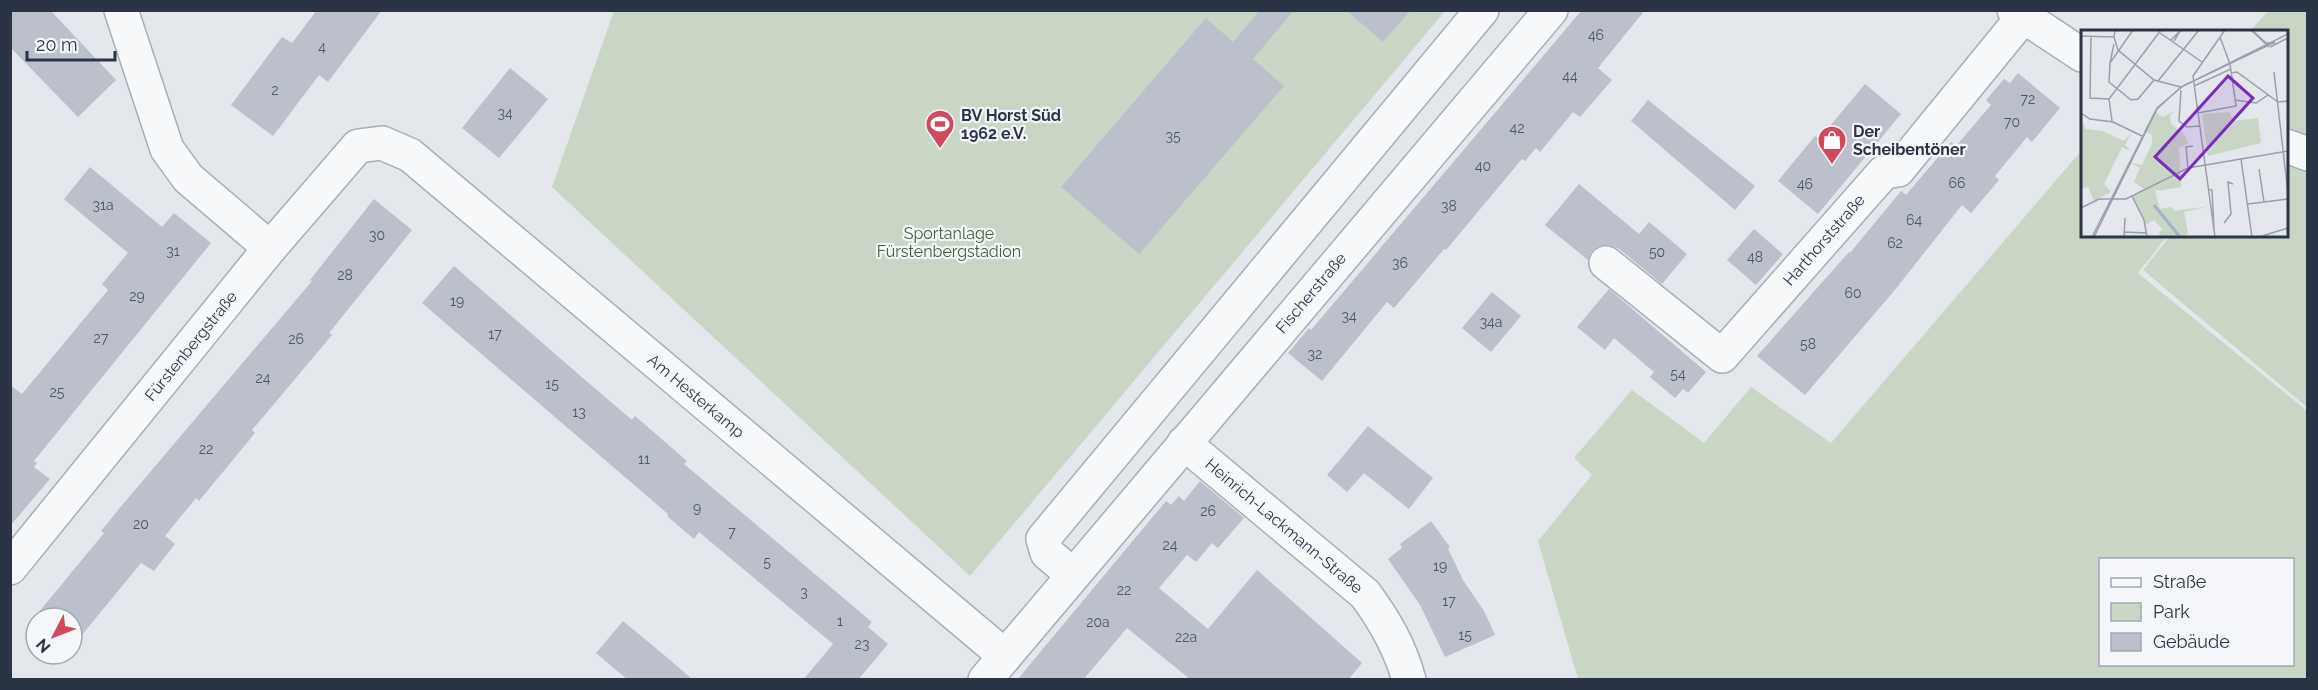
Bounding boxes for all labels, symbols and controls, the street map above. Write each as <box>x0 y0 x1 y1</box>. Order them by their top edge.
scale bar <box>27 24 116 62</box>
house number: 46 <box>1588 27 1604 43</box>
inset map <box>2081 30 2288 237</box>
text: 20 m <box>36 34 78 55</box>
house number: 4 <box>318 39 326 55</box>
house number: 44 <box>1562 68 1578 84</box>
house number: 2 <box>271 82 279 98</box>
house number: 72 <box>2021 91 2035 107</box>
house number: 34 <box>497 105 513 121</box>
place label: BV Horst Süd 1962 e.V. <box>961 106 1061 143</box>
sports icon: BV Horst Süd 1962 e.V. <box>924 108 956 150</box>
house number: 70 <box>2004 114 2020 130</box>
house number: 42 <box>1510 120 1524 136</box>
place label: Der Scheibentöner <box>1853 122 1966 159</box>
shop icon: Der Scheibentöner <box>1816 124 1848 166</box>
house number: 35 <box>1165 128 1181 144</box>
house number: 40 <box>1475 158 1491 174</box>
house number: 66 <box>1949 175 1965 191</box>
house number: 46 <box>1797 176 1813 192</box>
street label: Harthorststraße <box>1779 191 1869 289</box>
house number: 31a <box>92 197 114 213</box>
house number: 38 <box>1441 198 1457 214</box>
house number: 64 <box>1906 212 1922 228</box>
park label: Sportanlage Fürstenbergstadion <box>877 224 1021 261</box>
house number: 30 <box>369 227 385 243</box>
house number: 62 <box>1887 235 1903 251</box>
house number: 31 <box>166 243 180 259</box>
house number: 50 <box>1649 244 1665 260</box>
street label: Fischerstraße <box>1272 249 1350 337</box>
house number: 48 <box>1747 249 1763 265</box>
house number: 36 <box>1392 255 1408 271</box>
house number: 28 <box>337 267 353 283</box>
house number: 60 <box>1844 285 1862 301</box>
street label: Fürstenbergstraße <box>141 287 241 405</box>
house number: 29 <box>129 288 145 304</box>
house number: 19 <box>450 293 464 309</box>
house number: 34 <box>1341 308 1357 324</box>
house number: 34a <box>1480 314 1502 330</box>
house number: 17 <box>488 326 502 342</box>
house number: 27 <box>94 330 109 346</box>
house number: 26 <box>288 331 304 347</box>
house number: 58 <box>1800 336 1816 352</box>
house number: 32 <box>1308 346 1322 362</box>
street label: Am Hesterkamp <box>644 350 748 442</box>
house number: 54 <box>1670 366 1686 382</box>
house number: 24 <box>256 370 271 386</box>
house number: 15 <box>545 376 559 392</box>
house number: 25 <box>50 384 65 400</box>
house number: 13 <box>572 404 586 420</box>
house number: 22 <box>199 441 213 457</box>
house number: 11 <box>638 451 650 467</box>
street label: Heinrich-Lackmann-Straße <box>1202 455 1366 597</box>
house number: 9 <box>693 500 701 516</box>
house number: 26 <box>1200 503 1216 519</box>
house number: 20 <box>133 516 149 532</box>
house number: 7 <box>728 524 736 540</box>
house number: 24 <box>1163 537 1178 553</box>
house number: 5 <box>763 554 771 570</box>
house number: 19 <box>1433 558 1447 574</box>
legend <box>2099 558 2294 666</box>
text: Straße <box>2153 571 2207 592</box>
house number: 22 <box>1117 582 1131 598</box>
house number: 3 <box>800 584 808 600</box>
house number: 17 <box>1442 593 1456 609</box>
text: Park <box>2153 601 2190 622</box>
north arrow <box>24 606 84 666</box>
house number: 1 <box>837 613 843 629</box>
house number: 20a <box>1086 614 1110 630</box>
house number: 15 <box>1458 627 1472 643</box>
house number: 22a <box>1175 629 1197 645</box>
text: Gebäude <box>2153 631 2230 652</box>
text: N <box>32 635 54 657</box>
house number: 23 <box>855 636 869 652</box>

